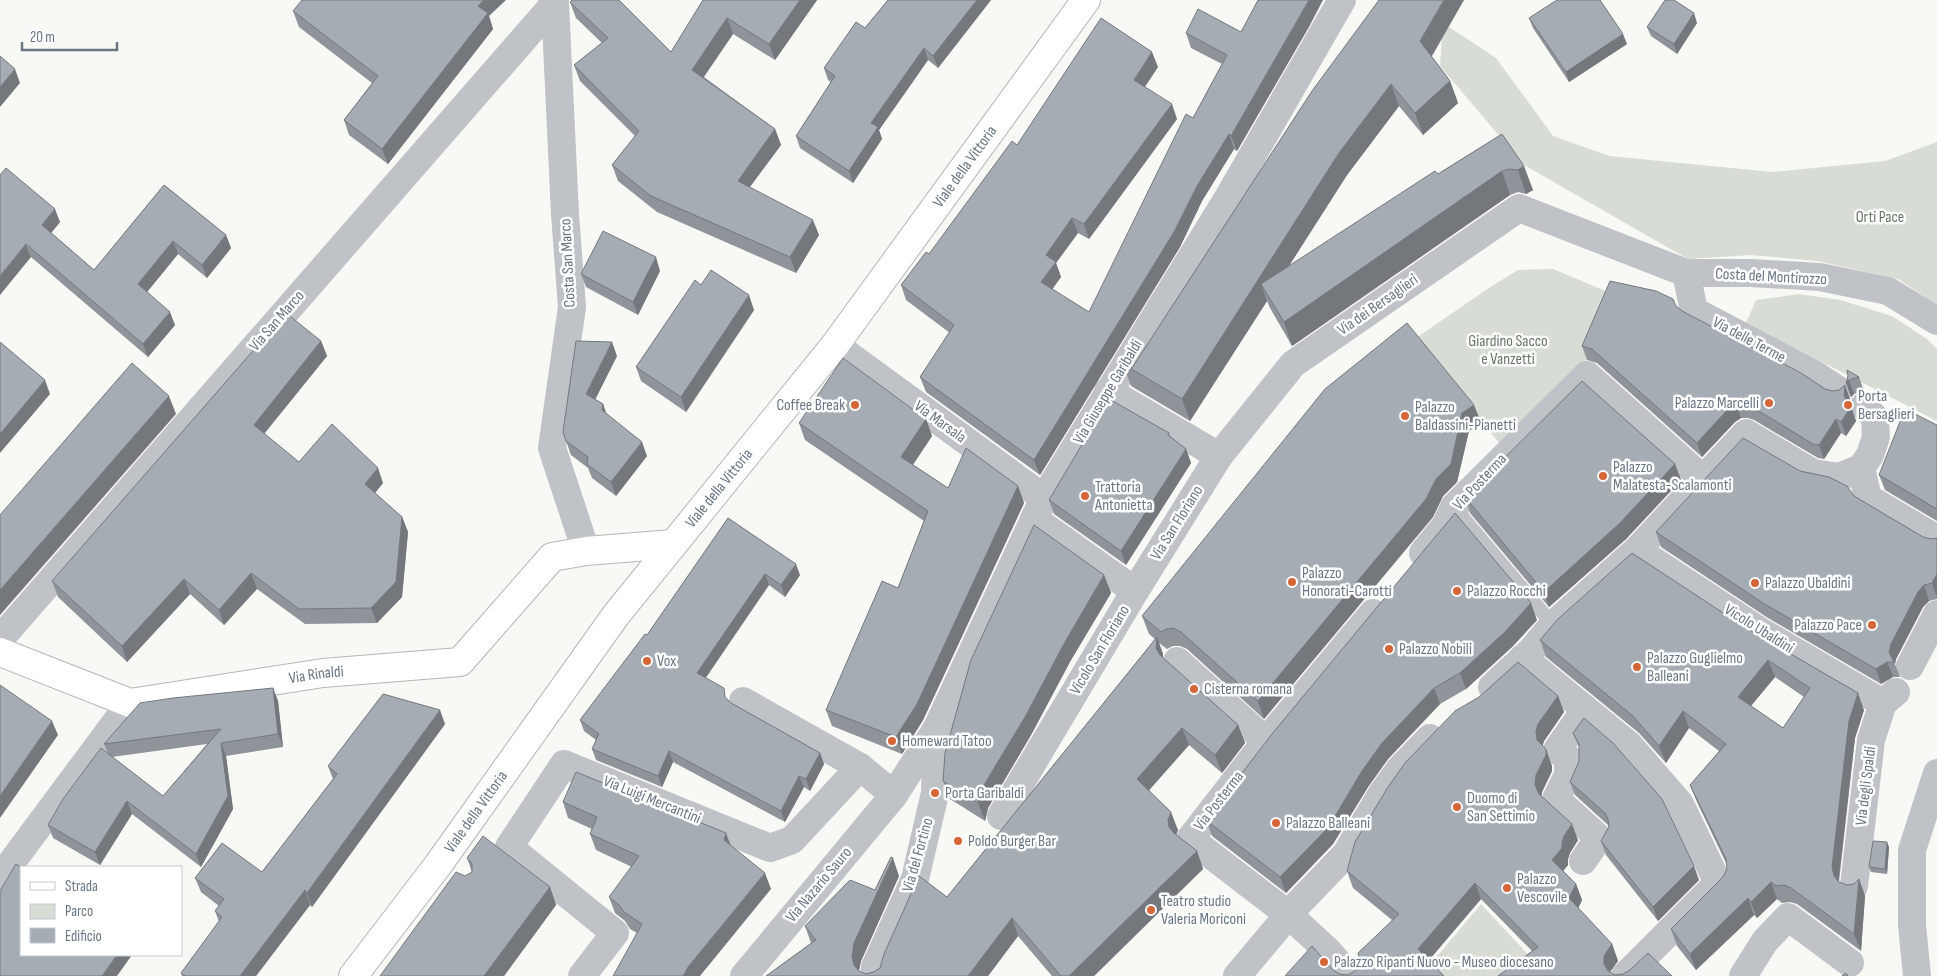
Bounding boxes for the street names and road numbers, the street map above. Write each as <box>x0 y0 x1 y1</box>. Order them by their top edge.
street label: Viale della Vittoria <box>929 122 1001 211</box>
street label: Costa San Marco <box>556 218 580 308</box>
street label: Costa del Montirozzo <box>1715 265 1827 289</box>
street label: Via dei Bersaglieri <box>1334 270 1422 340</box>
street label: Via San Marco <box>245 287 309 355</box>
street label: Via delle Terme <box>1709 313 1789 367</box>
street label: Via Giuseppe Garibaldi <box>1069 337 1147 447</box>
street label: Via Marsala <box>910 397 970 447</box>
street label: Viale della Vittoria <box>681 445 757 532</box>
street label: Via Posterma <box>1449 450 1511 514</box>
street label: Via San Floriano <box>1147 482 1207 564</box>
street label: Vicolo Ubaldini <box>1721 600 1797 658</box>
street label: Vicolo San Floriano <box>1066 602 1134 698</box>
street label: Via Rinaldi <box>287 662 344 688</box>
street label: Via degli Spaldi <box>1852 745 1880 827</box>
street label: Viale della Vittoria <box>440 767 511 857</box>
street label: Via Posterma <box>1190 767 1248 835</box>
street label: Via Luigi Mercantini <box>600 772 704 828</box>
street label: Via del Fortino <box>898 816 938 894</box>
street label: Via Nazario Sauro <box>782 843 856 927</box>

